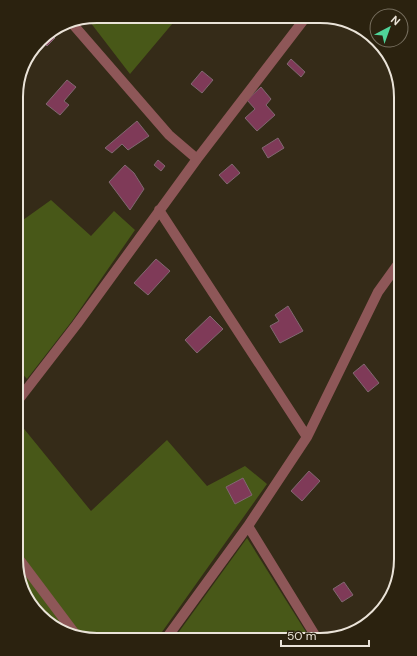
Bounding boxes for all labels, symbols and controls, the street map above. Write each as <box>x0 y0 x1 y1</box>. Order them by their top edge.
north arrow <box>369 8 409 48</box>
text: N <box>388 13 403 28</box>
scale bar <box>281 622 369 648</box>
text: 50 m <box>287 628 316 644</box>

